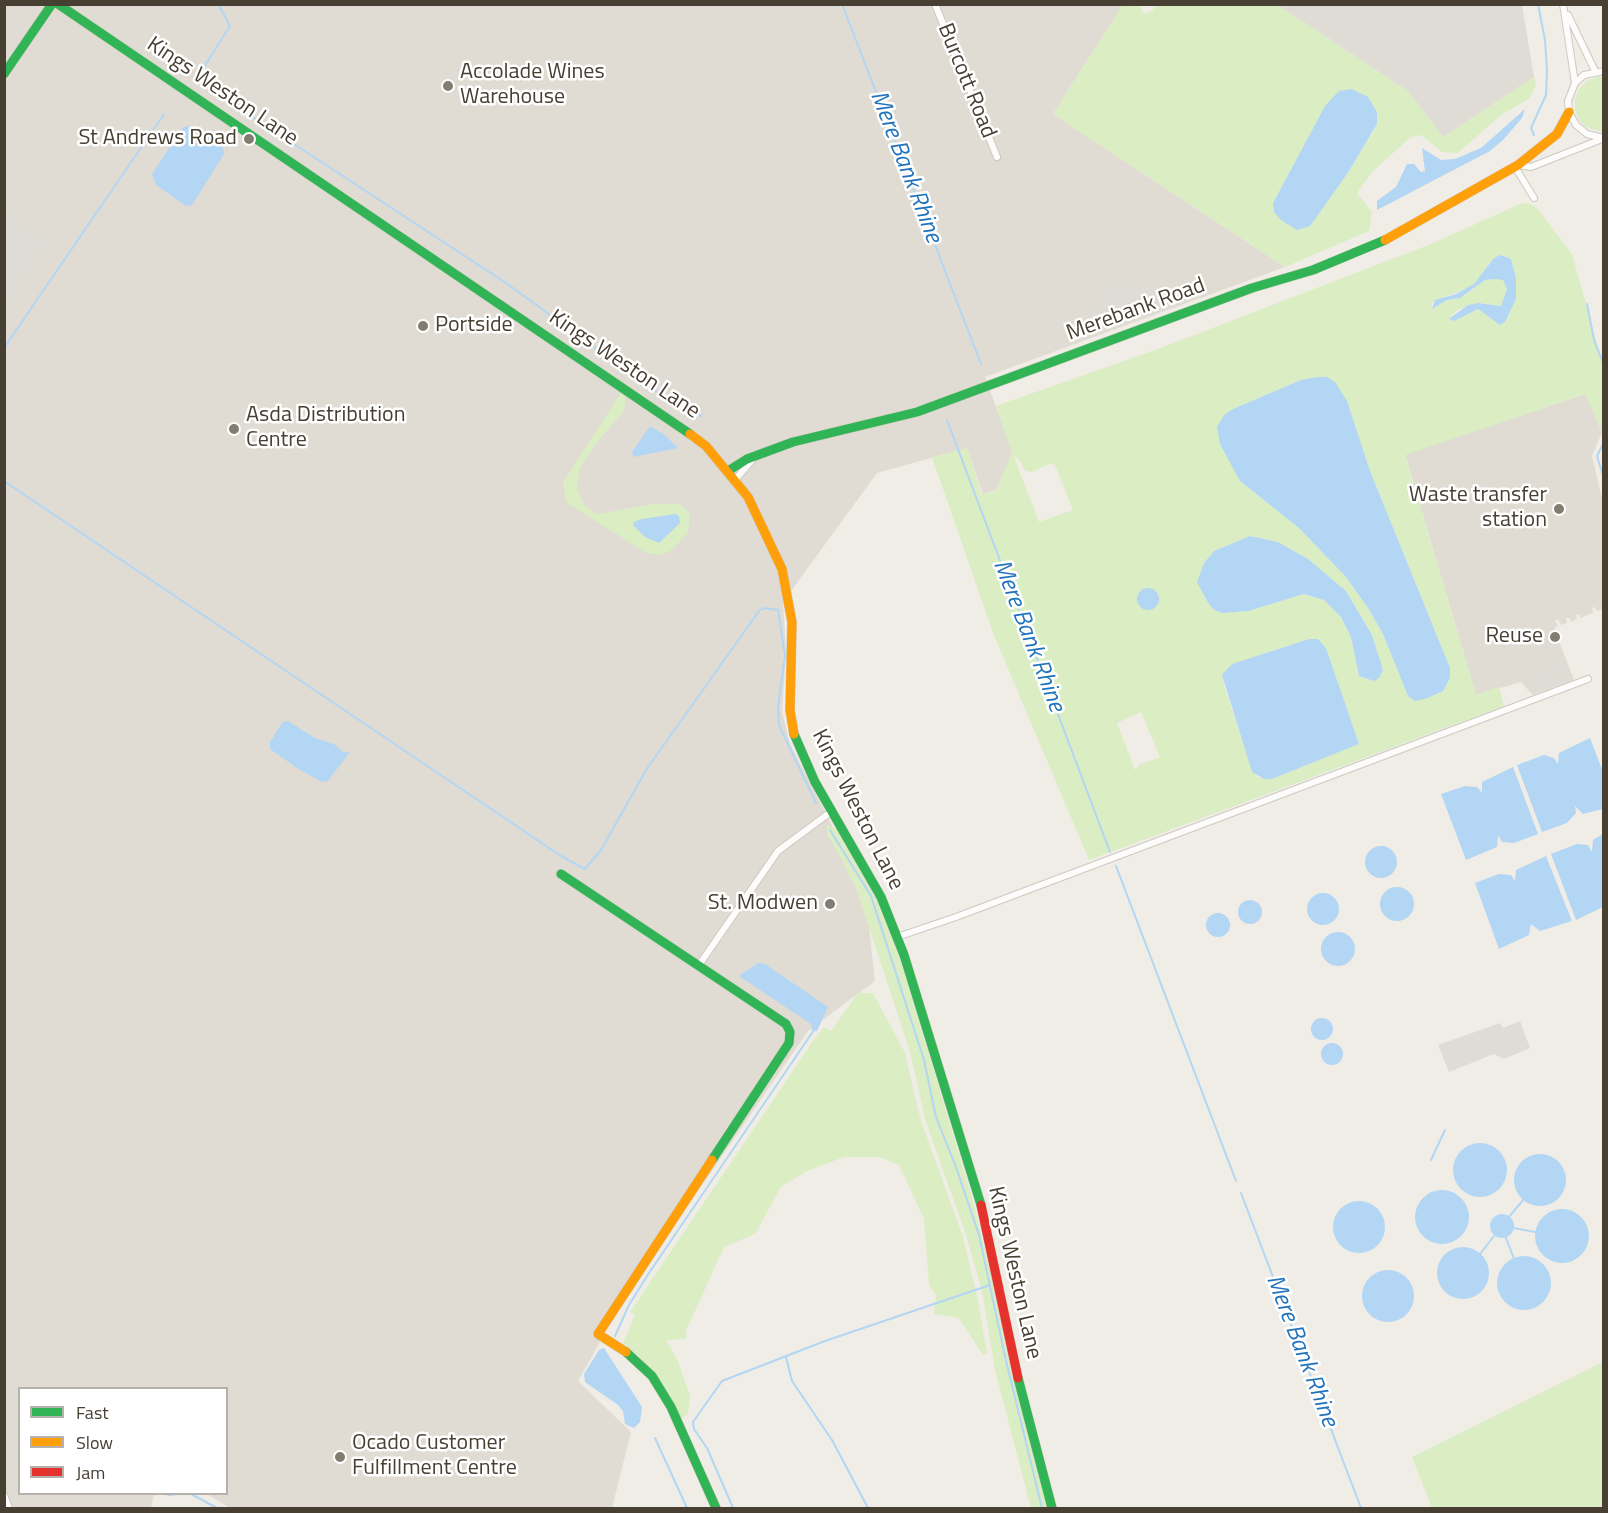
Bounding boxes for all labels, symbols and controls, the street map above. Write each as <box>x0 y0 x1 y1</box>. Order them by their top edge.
street label: Burcott Road <box>931 20 1001 142</box>
street label: Kings Weston Lane <box>141 32 303 152</box>
place label: Accolade Wines Warehouse <box>460 60 605 112</box>
marker: Accolade Wines Warehouse <box>441 79 455 93</box>
water label: Mere Bank Rhine <box>863 87 947 247</box>
place label: St Andrews Road <box>78 126 237 152</box>
marker: St Andrews Road <box>242 132 256 146</box>
street label: Merebank Road <box>1063 273 1209 347</box>
street label: Kings Weston Lane <box>543 305 705 425</box>
place label: Portside <box>435 313 513 339</box>
marker: Portside <box>416 319 430 333</box>
place label: Asda Distribution Centre <box>246 403 405 454</box>
marker: Asda Distribution Centre <box>227 422 241 436</box>
place label: Waste transfer station <box>1409 483 1547 534</box>
marker: Waste transfer station <box>1552 502 1566 516</box>
water label: Mere Bank Rhine <box>986 556 1070 716</box>
place label: Reuse <box>1486 624 1543 650</box>
marker: Reuse <box>1548 630 1562 644</box>
street label: Kings Weston Lane <box>805 725 909 895</box>
place label: St. Modwen <box>708 891 818 917</box>
marker: St. Modwen <box>823 897 837 911</box>
street label: Kings Weston Lane <box>981 1184 1047 1362</box>
water label: Mere Bank Rhine <box>1259 1271 1343 1431</box>
legend <box>18 1387 228 1495</box>
text: Fast <box>76 1399 109 1426</box>
text: Slow <box>76 1429 113 1456</box>
place label: Ocado Customer Fulfillment Centre <box>352 1431 517 1482</box>
marker: Ocado Customer Fulfillment Centre <box>333 1450 347 1464</box>
text: Jam <box>76 1459 105 1486</box>

